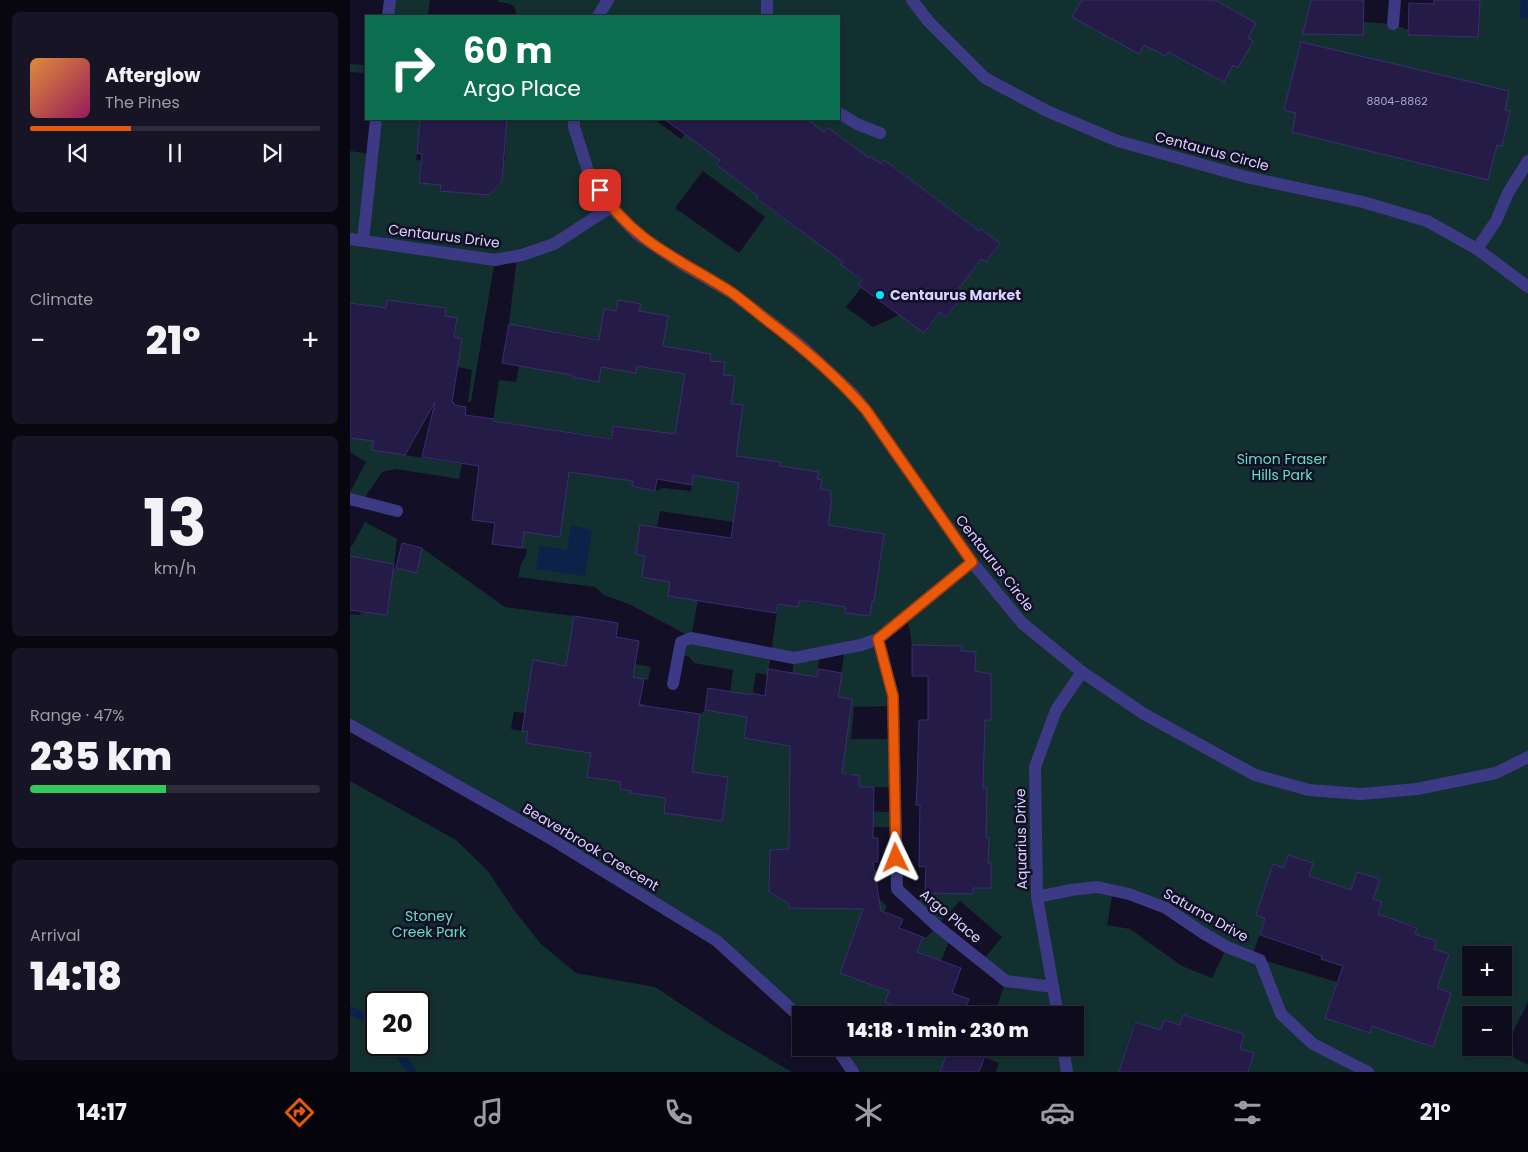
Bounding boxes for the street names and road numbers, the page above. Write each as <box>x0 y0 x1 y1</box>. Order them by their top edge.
street label: Centaurus Circle <box>1153 126 1272 176</box>
street label: Centaurus Drive <box>387 219 501 253</box>
street label: Centaurus Circle <box>951 511 1039 616</box>
street label: Aquarius Drive <box>1010 788 1032 890</box>
street label: Beaverbrook Crescent <box>519 798 663 896</box>
street label: Saturna Drive <box>1160 883 1252 947</box>
street label: Argo Place <box>916 884 986 948</box>

